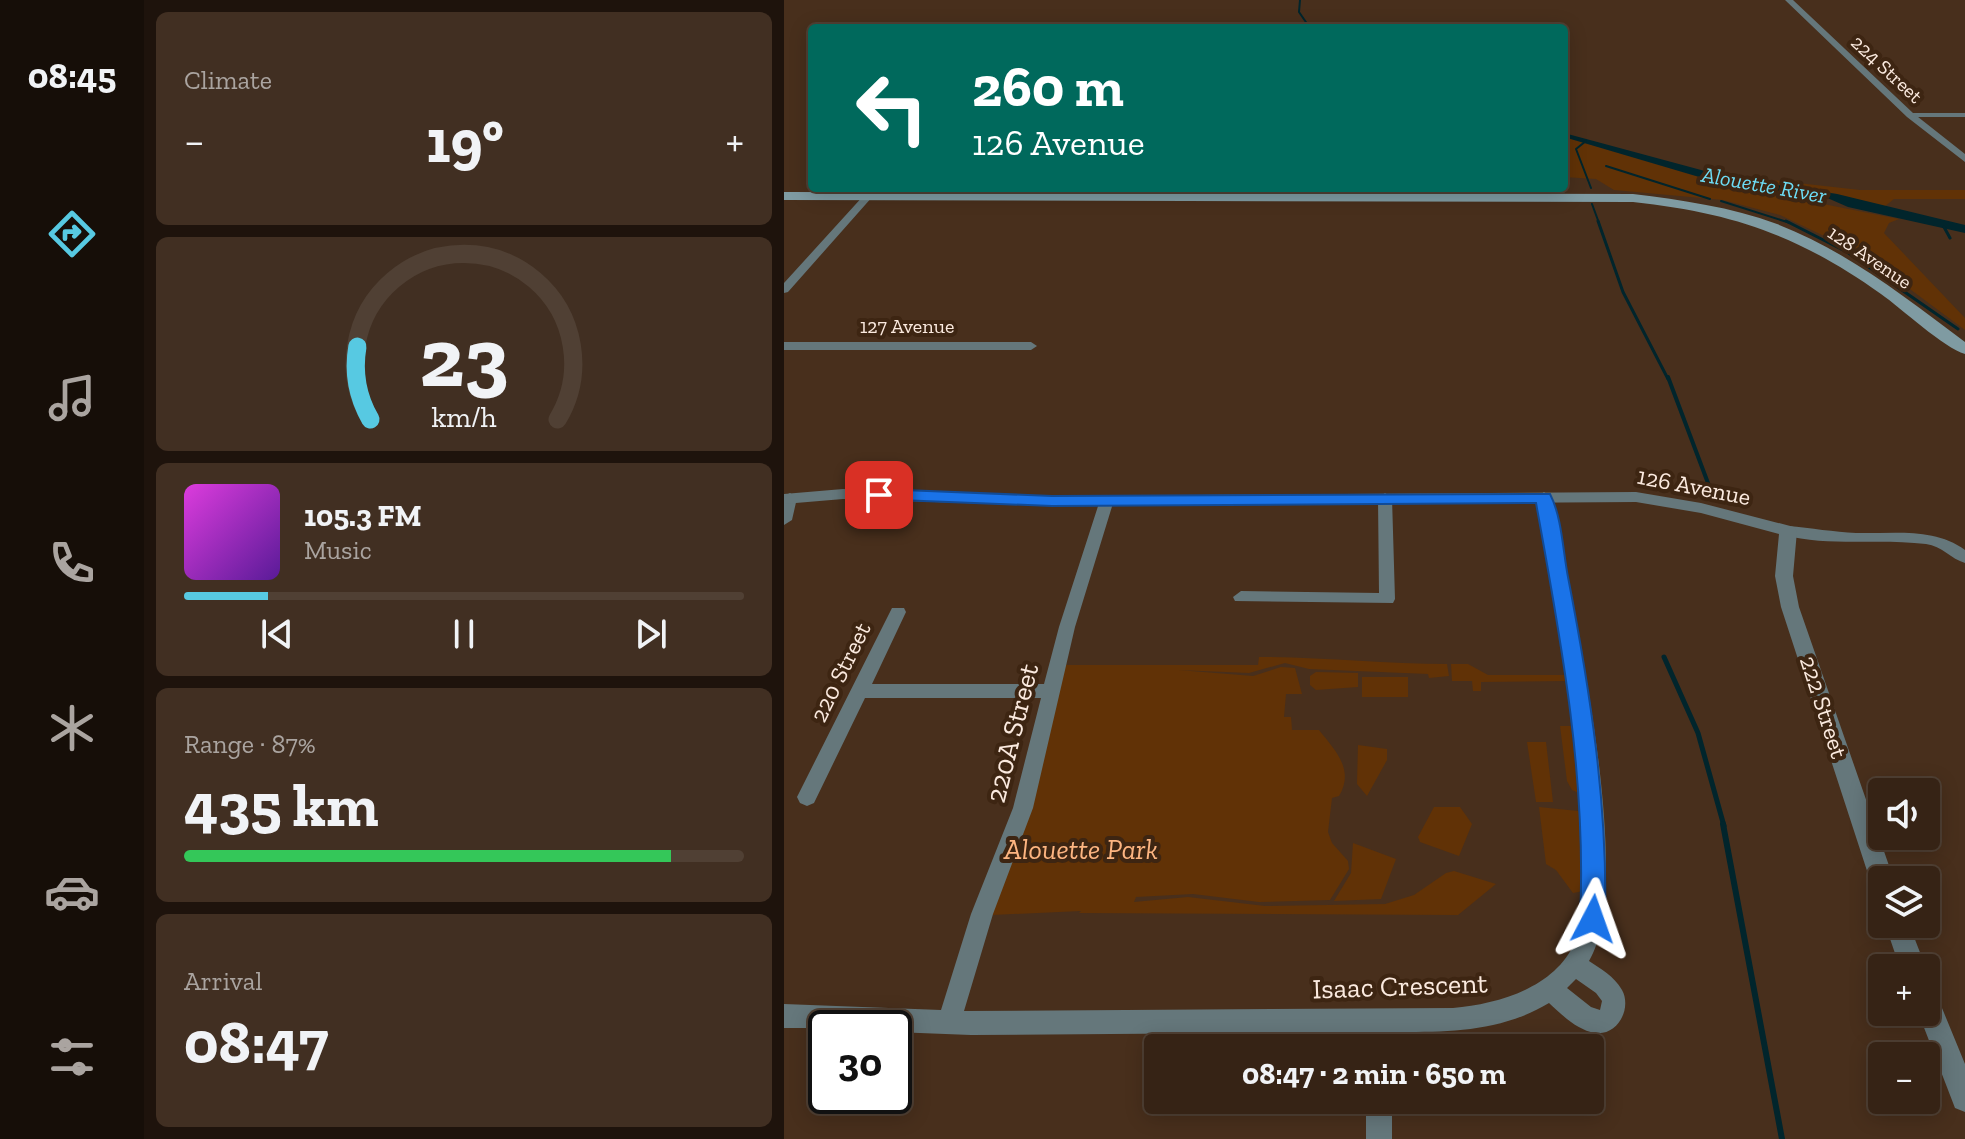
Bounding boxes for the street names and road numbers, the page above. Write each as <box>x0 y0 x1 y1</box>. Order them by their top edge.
street label: 224 Street <box>1846 30 1928 108</box>
street label: 128 Avenue <box>1823 220 1917 294</box>
street label: 127 Avenue <box>860 314 954 338</box>
street label: 126 Avenue <box>1635 461 1753 511</box>
street label: 220 Street <box>803 617 877 727</box>
street label: 222 Street <box>1794 652 1854 762</box>
street label: 220A Street <box>979 660 1045 806</box>
street label: Isaac Crescent <box>1312 966 1489 1006</box>

